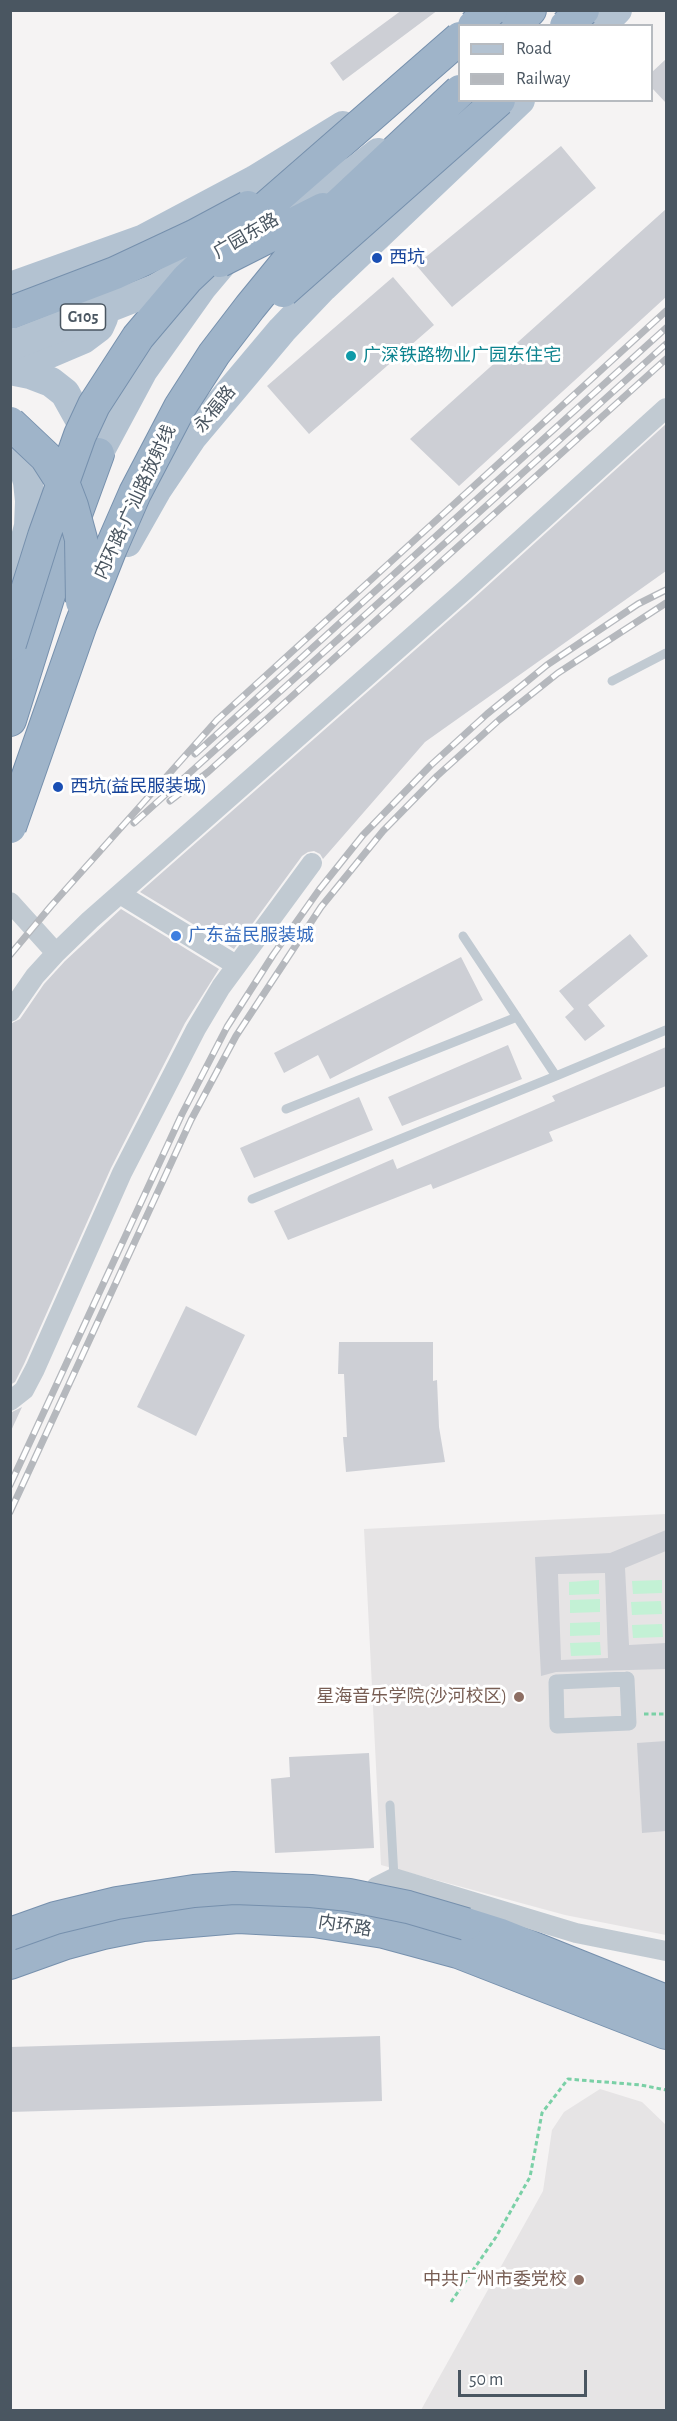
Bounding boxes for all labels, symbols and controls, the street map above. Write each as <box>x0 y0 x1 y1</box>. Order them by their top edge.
legend <box>458 24 653 102</box>
text: Road <box>516 40 552 58</box>
text: Railway <box>516 70 570 88</box>
street label: 广园东路 <box>209 209 283 263</box>
place label: 西坑 <box>389 247 425 269</box>
marker: 西坑 <box>370 251 384 265</box>
road number: G105 <box>60 304 106 330</box>
place label: 广深铁路物业广园东住宅 <box>363 345 561 367</box>
marker: 广深铁路物业广园东住宅 <box>344 349 358 363</box>
street label: 永福路 <box>190 381 240 437</box>
street label: 内环路-广汕路放射线 <box>90 422 180 582</box>
place label: 西坑(益民服装城) <box>70 776 207 798</box>
marker: 西坑(益民服装城) <box>51 780 65 794</box>
place label: 广东益民服装城 <box>188 925 314 947</box>
marker: 广东益民服装城 <box>169 929 183 943</box>
place label: 星海音乐学院(沙河校区) <box>316 1686 507 1708</box>
marker: 星海音乐学院(沙河校区) <box>512 1690 526 1704</box>
street label: 内环路 <box>317 1911 373 1941</box>
place label: 中共广州市委党校 <box>423 2269 567 2291</box>
marker: 中共广州市委党校 <box>572 2273 586 2287</box>
scale bar <box>461 2358 590 2396</box>
text: 50 m <box>469 2371 503 2389</box>

